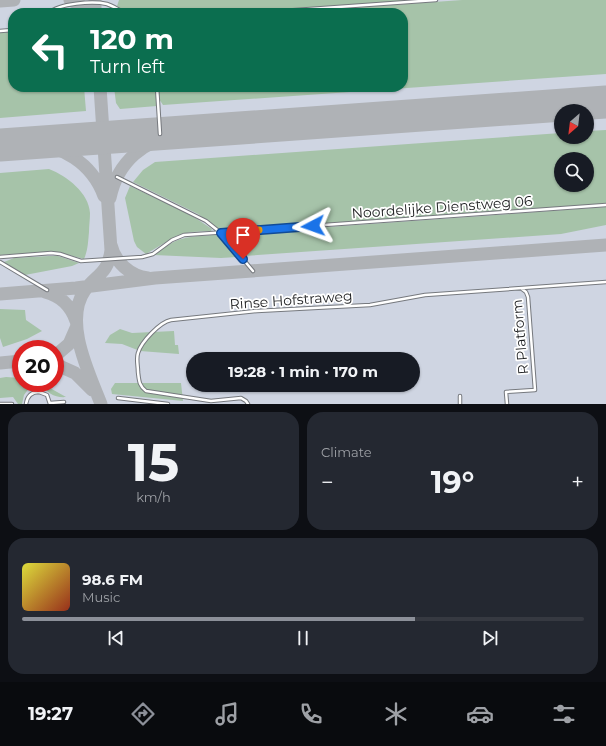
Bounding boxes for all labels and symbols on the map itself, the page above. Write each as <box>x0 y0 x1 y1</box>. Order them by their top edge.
north arrow <box>554 104 594 144</box>
street label: Noordelijke Dienstweg 06 <box>351 192 533 222</box>
position arrow <box>292 205 334 247</box>
pin <box>226 218 260 259</box>
street label: Rinse Hofstraweg <box>229 287 353 313</box>
street label: R Platform <box>508 299 532 375</box>
speed limit sign: 20 <box>12 340 64 392</box>

